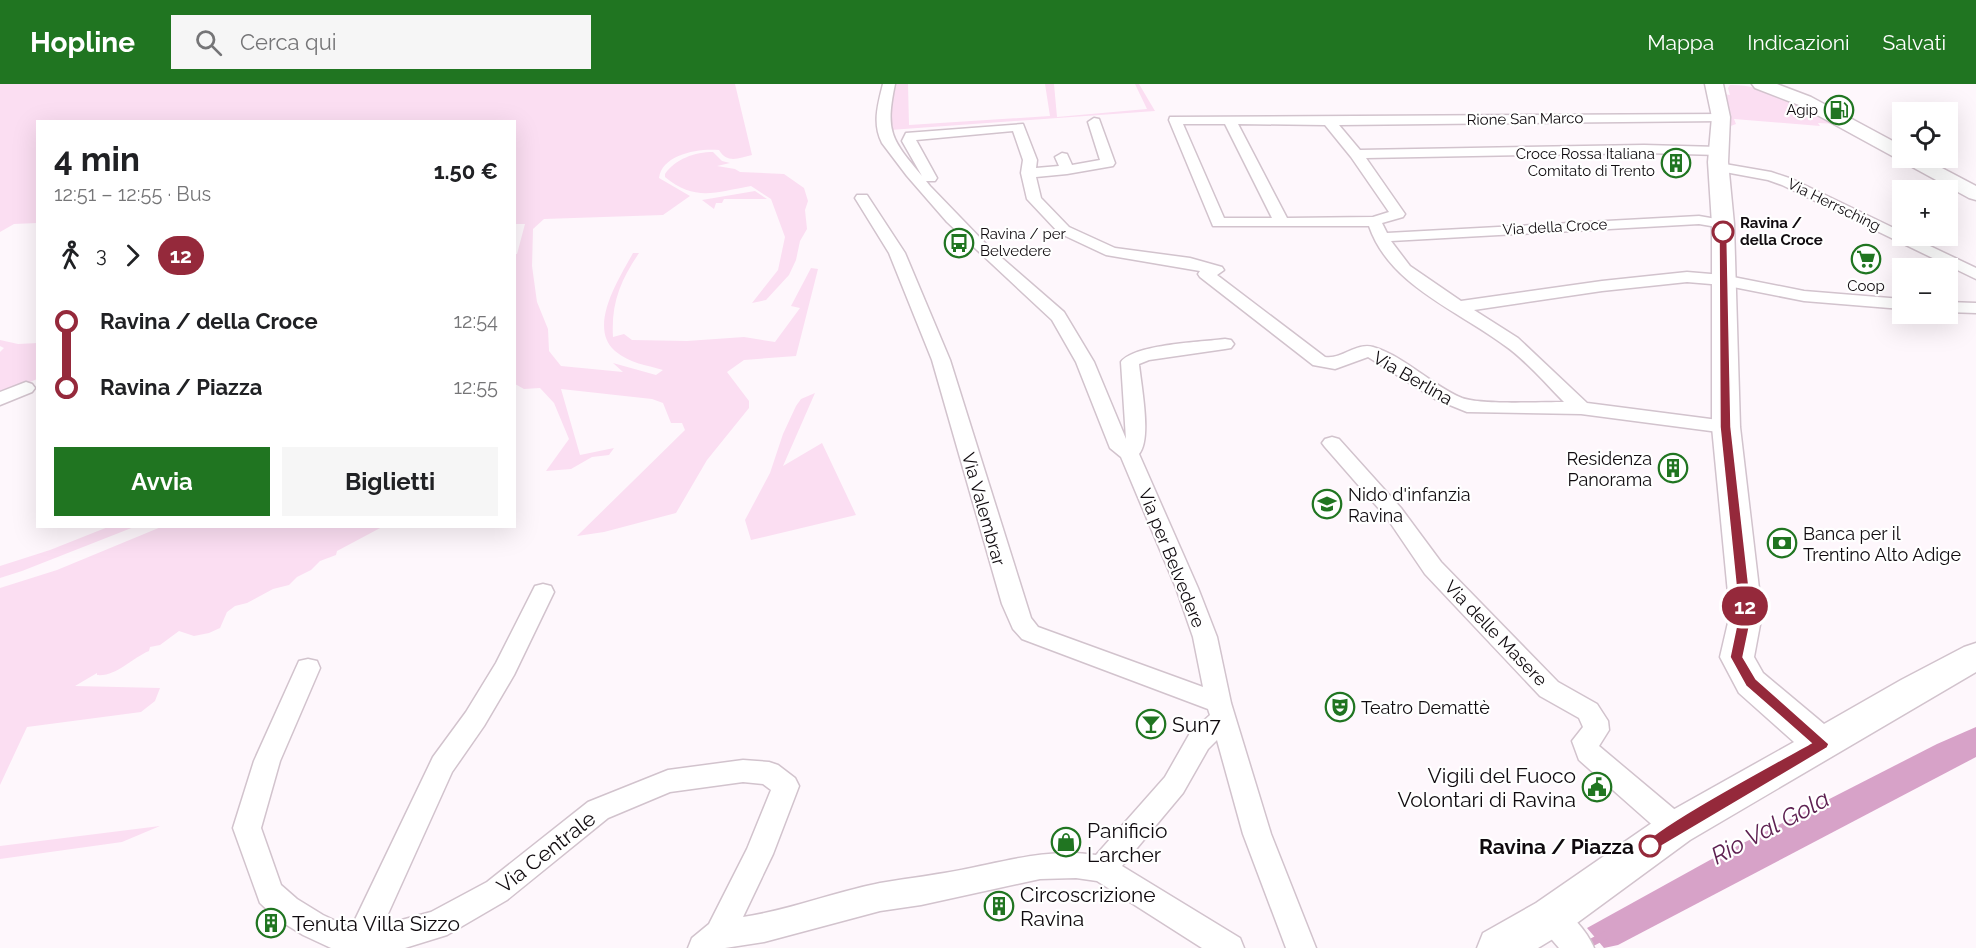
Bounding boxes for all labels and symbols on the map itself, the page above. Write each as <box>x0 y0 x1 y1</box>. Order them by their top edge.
fuel station icon: Agip <box>1823 94 1855 126</box>
place label: Agip <box>1786 101 1818 119</box>
street label: Rione San Marco <box>1467 109 1583 129</box>
place label: Croce Rossa Italiana Comitato di Trento <box>1516 145 1655 180</box>
building icon: Croce Rossa Italiana Comitato di Trento <box>1660 147 1692 179</box>
street label: Via Herrsching <box>1785 175 1883 235</box>
place label: Ravina / della Croce <box>1740 214 1823 249</box>
street label: Via della Croce <box>1502 215 1608 239</box>
marker: Ravina / della Croce <box>1712 221 1734 243</box>
place label: Ravina / per Belvedere <box>980 225 1067 260</box>
bus stop icon: Ravina / per Belvedere <box>943 227 975 259</box>
supermarket icon: Coop <box>1850 243 1882 275</box>
place label: Coop <box>1847 277 1885 295</box>
street label: Via Berlina <box>1369 347 1457 409</box>
place label: Residenza Panorama <box>1566 448 1652 490</box>
street label: Via Valembrar <box>958 450 1010 569</box>
building icon: Residenza Panorama <box>1657 452 1689 484</box>
place label: Nido d'infanzia Ravina <box>1348 484 1470 526</box>
street label: Via per Belvedere <box>1135 485 1210 631</box>
school or university icon: Nido d'infanzia Ravina <box>1311 488 1343 520</box>
place label: Banca per il Trentino Alto Adige <box>1803 523 1961 565</box>
bank icon: Banca per il Trentino Alto Adige <box>1766 527 1798 559</box>
street label: Via delle Masere <box>1440 576 1552 690</box>
line badge: 12 <box>1718 586 1772 626</box>
theatre icon: Teatro Demattè <box>1324 691 1356 723</box>
place label: Teatro Demattè <box>1361 697 1490 718</box>
bar icon: Sun7 <box>1135 708 1167 740</box>
place label: Sun7 <box>1172 712 1221 737</box>
place label: Vigili del Fuoco Volontari di Ravina <box>1397 763 1576 812</box>
public building icon: Vigili del Fuoco Volontari di Ravina <box>1581 771 1613 803</box>
water label: Rio Val Gola <box>1706 784 1834 870</box>
street label: Via Centrale <box>492 806 600 898</box>
place label: Panificio Larcher <box>1087 818 1167 867</box>
shop icon: Panificio Larcher <box>1050 826 1082 858</box>
place label: Ravina / Piazza <box>1479 834 1634 859</box>
marker: Ravina / Piazza <box>1639 835 1661 857</box>
place label: Circoscrizione Ravina <box>1020 882 1156 931</box>
building icon: Circoscrizione Ravina <box>983 890 1015 922</box>
building icon: Tenuta Villa Sizzo <box>255 907 287 939</box>
place label: Tenuta Villa Sizzo <box>292 911 460 936</box>

